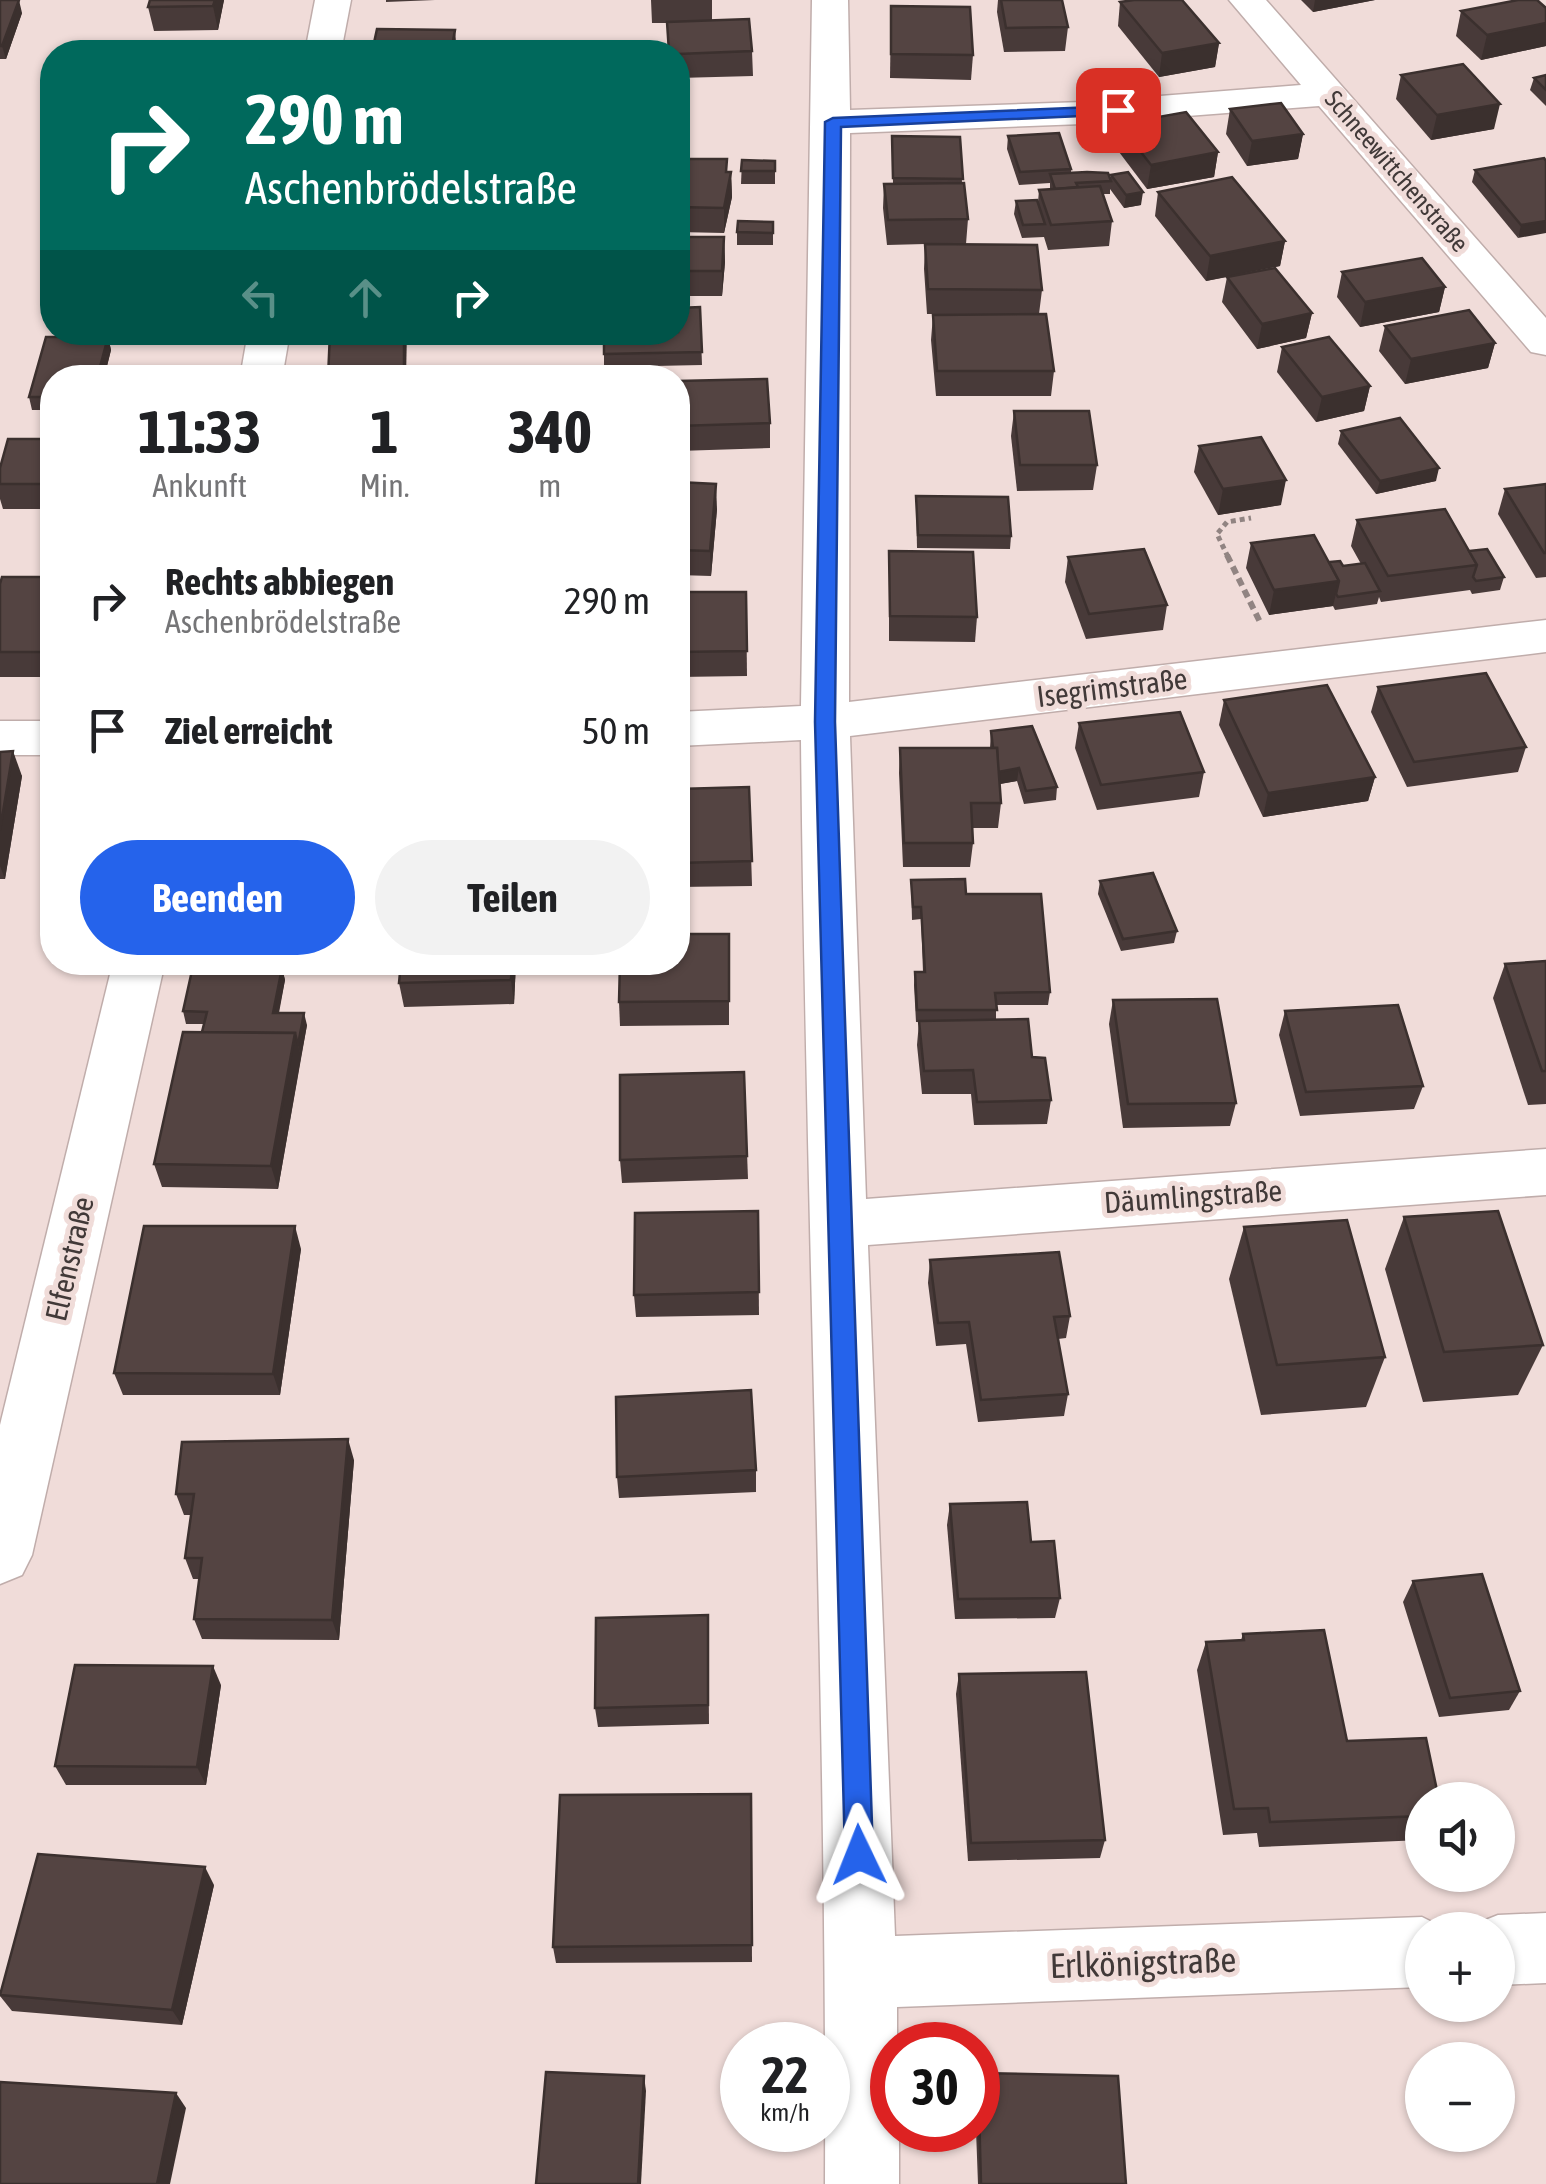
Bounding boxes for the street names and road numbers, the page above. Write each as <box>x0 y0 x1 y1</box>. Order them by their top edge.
street label: Schneewittchenstraße <box>1320 85 1474 257</box>
street label: Isegrimstraße <box>1035 661 1189 713</box>
street label: Däumlingstraße <box>1103 1173 1283 1219</box>
street label: Elfenstraße <box>38 1193 100 1324</box>
street label: Erlkönigstraße <box>1049 1939 1237 1985</box>

